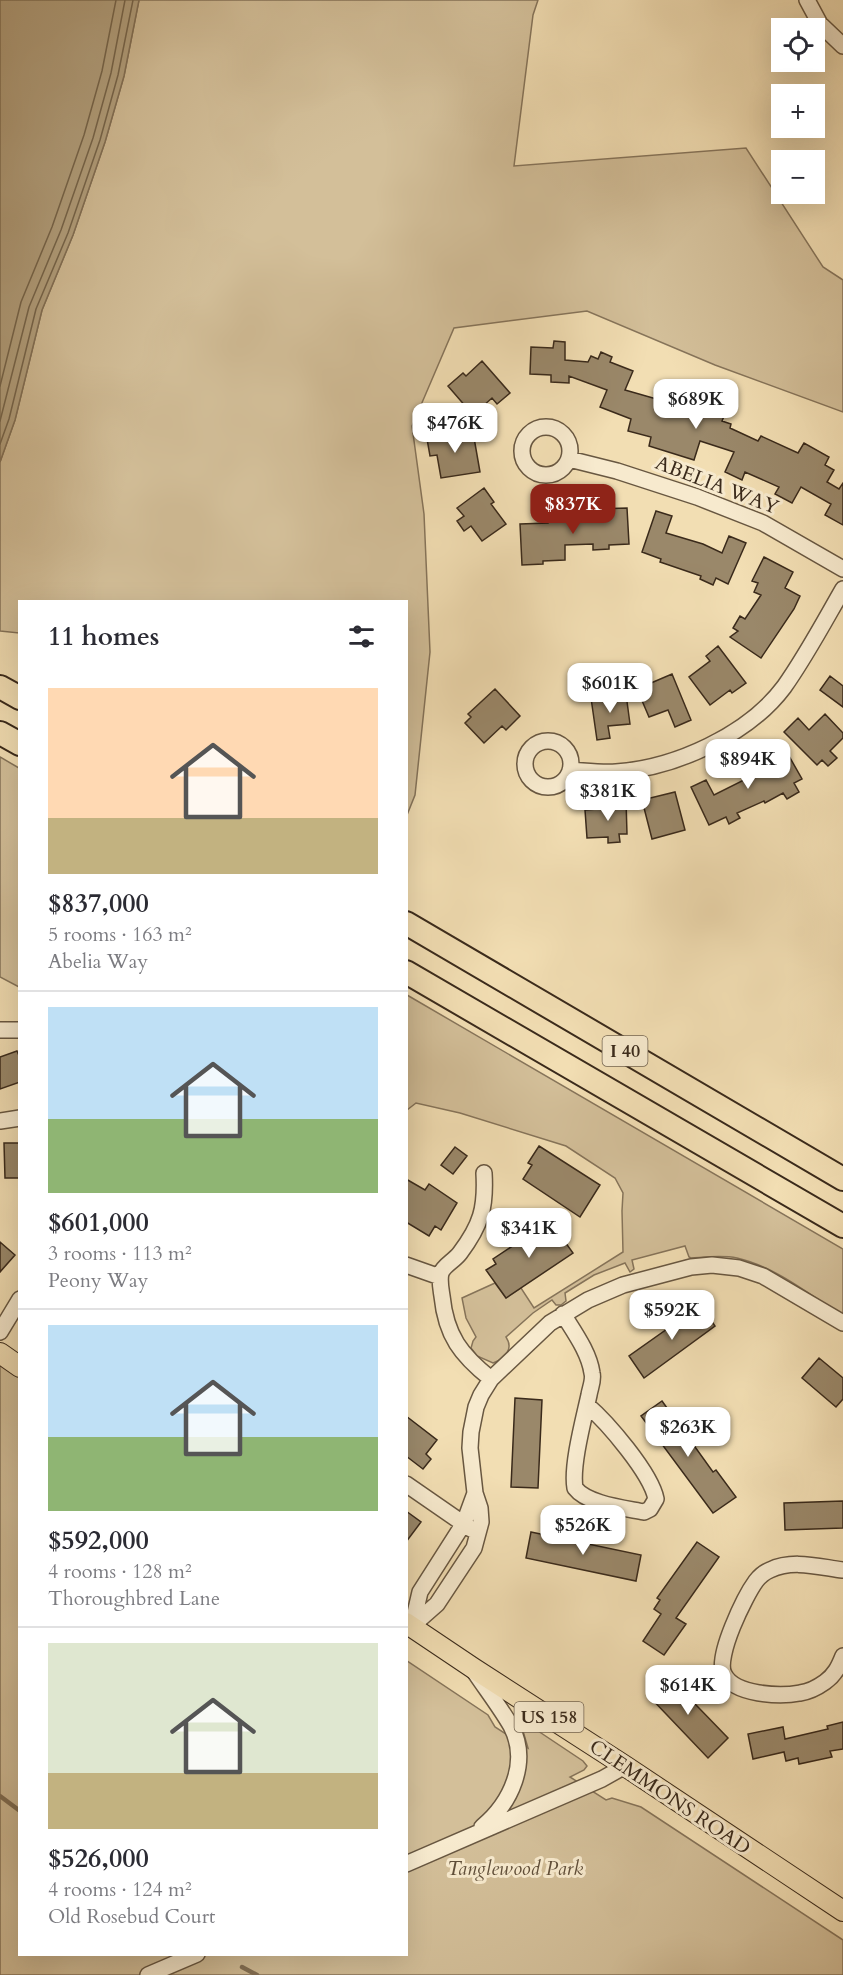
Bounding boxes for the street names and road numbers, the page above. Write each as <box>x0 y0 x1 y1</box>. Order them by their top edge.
street label: ABELIA WAY <box>652 449 783 521</box>
road number: I 40 <box>602 1036 648 1066</box>
road number: US 158 <box>514 1702 584 1732</box>
street label: CLEMMONS ROAD <box>584 1733 756 1861</box>

